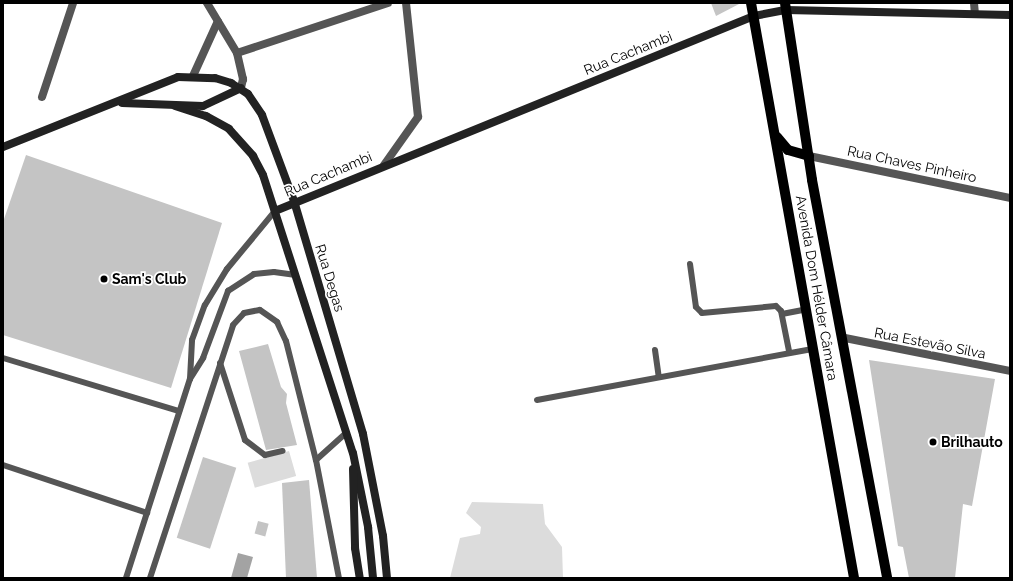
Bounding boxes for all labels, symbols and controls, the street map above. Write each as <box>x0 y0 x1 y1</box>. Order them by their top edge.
street label: Rua Cachambi <box>581 28 675 78</box>
street label: Rua Chaves Pinheiro <box>846 142 978 186</box>
street label: Rua Cachambi <box>282 148 374 200</box>
street label: Avenida Dom Hélder Câmara <box>792 194 842 382</box>
street label: Rua Degas <box>312 242 348 314</box>
place label: Sam's Club <box>112 271 186 287</box>
marker: Sam's Club <box>99 274 109 284</box>
street label: Rua Estevão Silva <box>873 324 987 362</box>
place label: Brilhauto <box>941 434 1003 450</box>
marker: Brilhauto <box>928 437 938 447</box>

